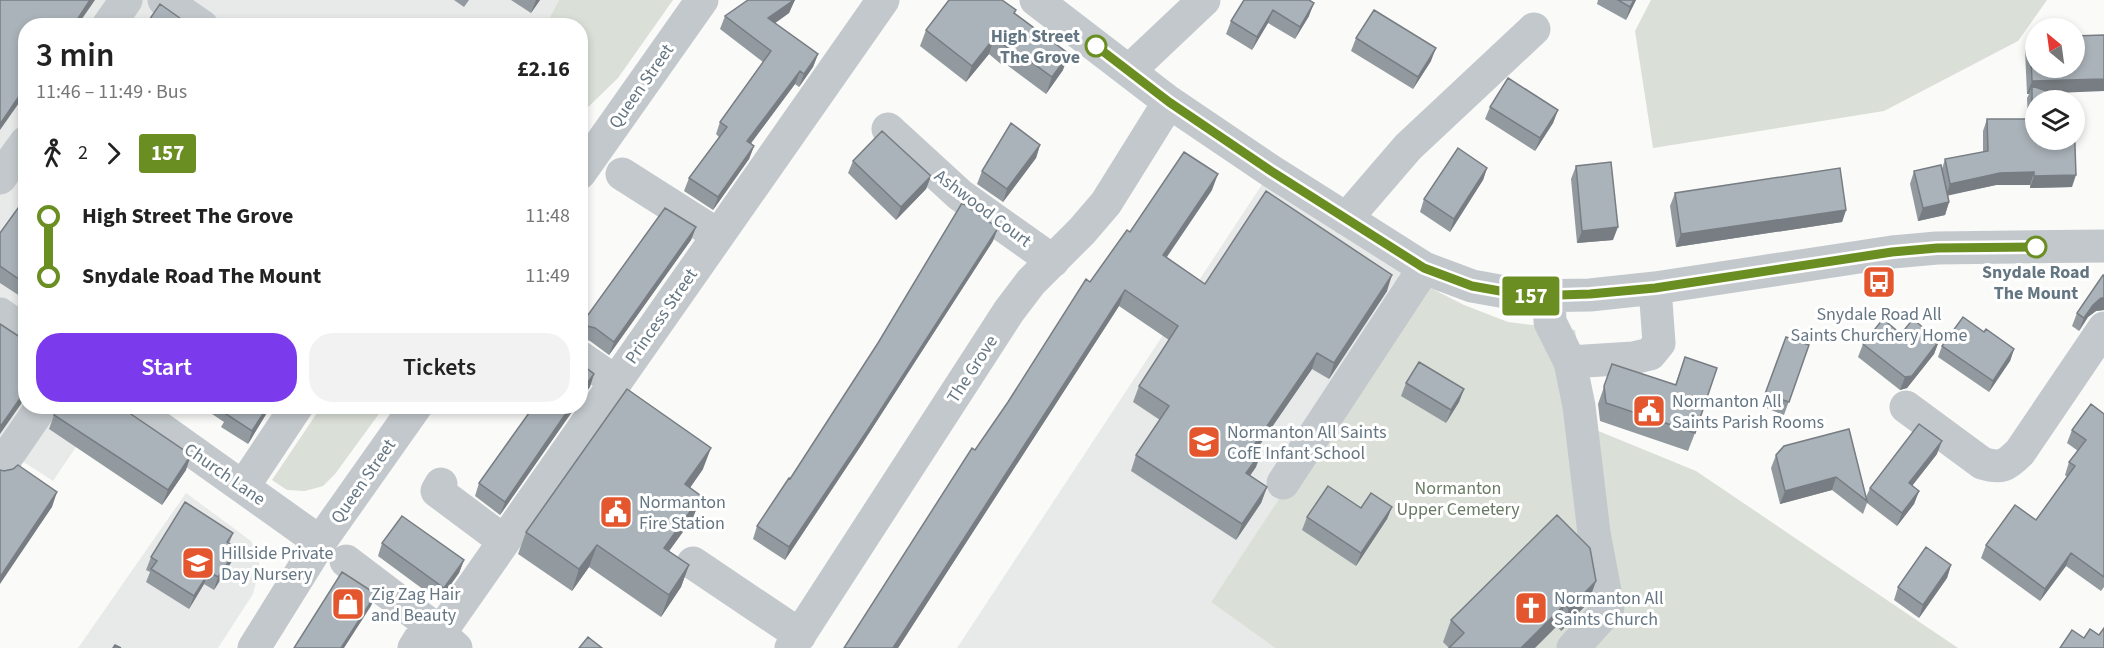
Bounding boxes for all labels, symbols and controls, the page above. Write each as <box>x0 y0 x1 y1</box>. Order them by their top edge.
north arrow <box>2025 18 2085 78</box>
map controls <box>2025 18 2085 150</box>
place label: High Street The Grove <box>991 24 1080 70</box>
text: 3 min <box>36 32 114 79</box>
marker: High Street The Grove <box>1085 35 1107 57</box>
street label: Queen Street <box>603 39 680 134</box>
text: £2.16 <box>517 53 570 85</box>
text: 11:46 – 11:49 · Bus <box>36 78 187 106</box>
button: layers <box>2025 90 2085 150</box>
icon: walk <box>36 137 69 170</box>
icon: forward <box>97 137 130 170</box>
text: 157 <box>151 138 184 168</box>
text: 2 <box>78 139 88 167</box>
street label: Ashwood Court <box>929 164 1036 253</box>
text: High Street The Grove <box>82 200 294 232</box>
text: 11:48 <box>525 202 570 230</box>
marker: Snydale Road The Mount <box>2025 236 2047 258</box>
text: Snydale Road The Mount <box>82 260 321 292</box>
place label: Snydale Road The Mount <box>1982 260 2090 306</box>
text: 11:49 <box>525 262 570 290</box>
street label: Princess Street <box>619 264 704 369</box>
bus stop icon: Snydale Road All Saints Churchery Home <box>1861 264 1897 300</box>
line badge: 157 <box>1496 276 1565 316</box>
text: 157 <box>1514 281 1548 311</box>
place label: Snydale Road All Saints Churchery Home <box>1791 302 1968 348</box>
street label: The Grove <box>941 330 1004 408</box>
button: Start <box>36 333 297 402</box>
button: Tickets <box>309 333 570 402</box>
place label: Normanton All Saints Parish Rooms <box>1672 389 1824 435</box>
public building icon: Normanton All Saints Parish Rooms <box>1631 393 1667 429</box>
place label: Normanton All Saints CofE Infant School <box>1227 420 1387 466</box>
school or university icon: Normanton All Saints CofE Infant School <box>1186 424 1222 460</box>
street label: Queen Street <box>325 434 402 529</box>
street label: Church Lane <box>179 437 270 512</box>
park label: Normanton Upper Cemetery <box>1396 476 1520 522</box>
place label: Normanton Fire Station <box>639 490 726 536</box>
public building icon: Normanton Fire Station <box>598 494 634 530</box>
place label: Hillside Private Day Nursery <box>221 541 333 587</box>
school or university icon: Hillside Private Day Nursery <box>180 545 216 581</box>
place label: Zig Zag Hair and Beauty <box>371 582 461 628</box>
shop icon: Zig Zag Hair and Beauty <box>330 586 366 622</box>
place label: Normanton All Saints Church <box>1554 586 1663 632</box>
church icon: Normanton All Saints Church <box>1513 590 1549 626</box>

